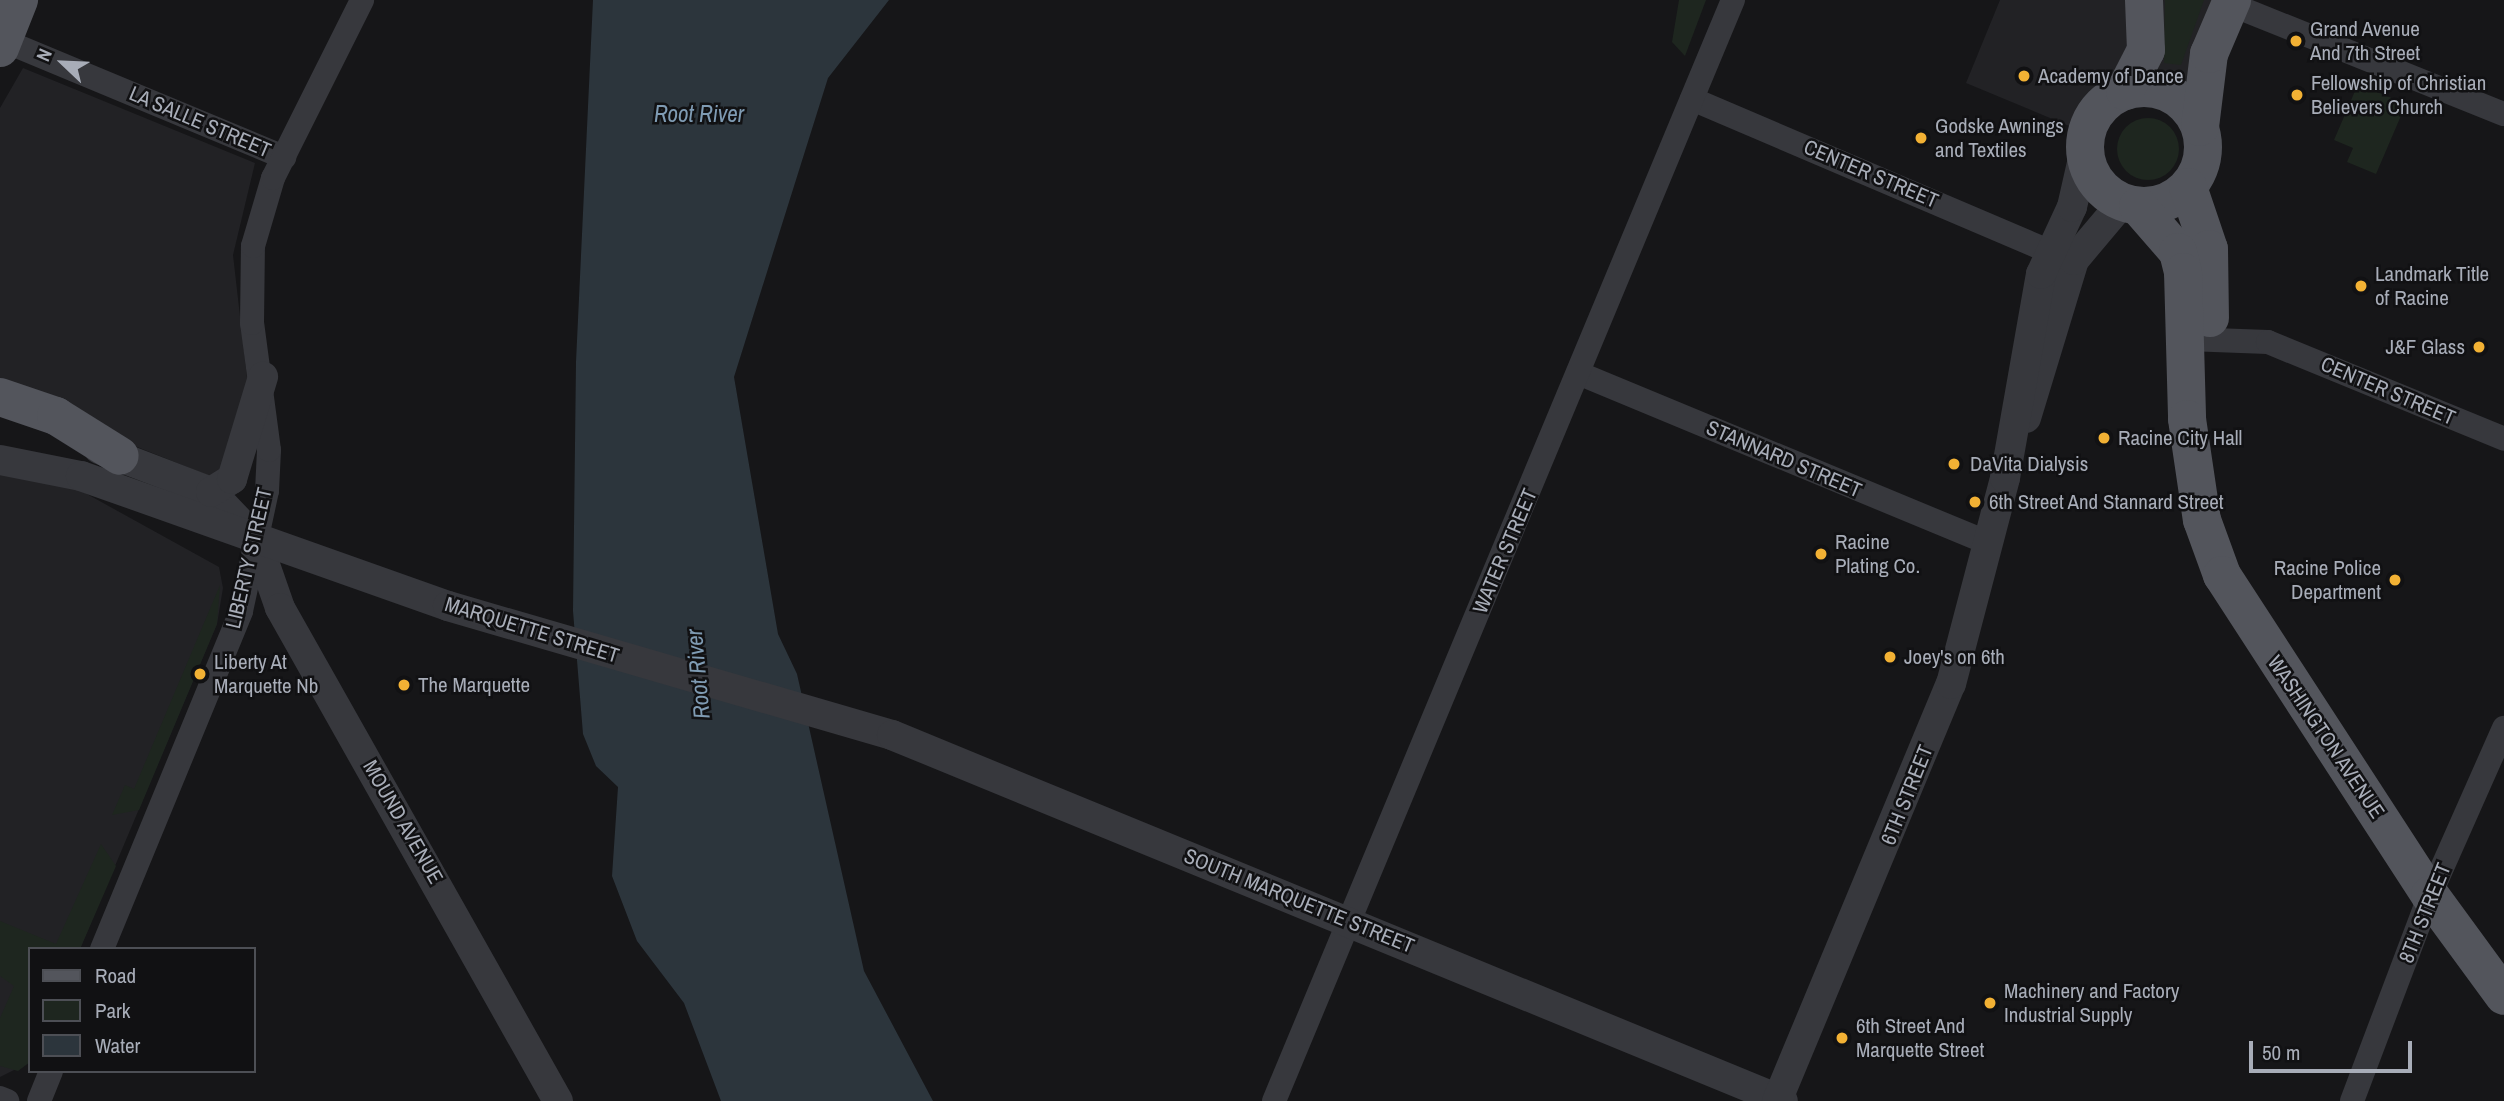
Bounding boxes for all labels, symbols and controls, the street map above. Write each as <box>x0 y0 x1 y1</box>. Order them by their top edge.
place label: Grand Avenue And 7th Street <box>2310 16 2421 66</box>
north arrow <box>28 28 98 98</box>
marker: Grand Avenue And 7th Street <box>2288 33 2304 49</box>
text: N <box>30 45 58 65</box>
place label: Academy of Dance <box>2038 63 2183 89</box>
marker: Academy of Dance <box>2016 68 2032 84</box>
place label: Fellowship of Christian Believers Church <box>2311 70 2486 120</box>
street label: LA SALLE STREET <box>125 81 275 163</box>
marker: Fellowship of Christian Believers Church <box>2289 87 2305 103</box>
water label: Root River <box>654 100 744 128</box>
place label: Godske Awnings and Textiles <box>1935 113 2065 163</box>
marker: Godske Awnings and Textiles <box>1913 130 1929 146</box>
street label: CENTER STREET <box>1800 134 1942 214</box>
place label: Landmark Title of Racine <box>2375 261 2489 311</box>
marker: Landmark Title of Racine <box>2353 278 2369 294</box>
place label: J&F Glass <box>2386 334 2465 360</box>
marker: J&F Glass <box>2471 339 2487 355</box>
street label: CENTER STREET <box>2317 351 2459 431</box>
street label: STANNARD STREET <box>1703 415 1865 503</box>
place label: Racine City Hall <box>2118 425 2242 451</box>
marker: Racine City Hall <box>2096 430 2112 446</box>
place label: DaVita Dialysis <box>1970 451 2088 477</box>
marker: DaVita Dialysis <box>1944 454 1964 474</box>
street label: LIBERTY STREET <box>221 485 277 631</box>
street label: WATER STREET <box>1467 485 1543 617</box>
place label: 6th Street And Stannard Street <box>1989 489 2225 515</box>
marker: 6th Street And Stannard Street <box>1967 494 1983 510</box>
place label: Racine Plating Co. <box>1835 529 1920 579</box>
marker: Racine Plating Co. <box>1813 546 1829 562</box>
place label: Racine Police Department <box>2274 555 2381 605</box>
marker: Racine Police Department <box>2387 572 2403 588</box>
street label: MARQUETTE STREET <box>442 592 622 668</box>
water label: Root River <box>680 628 716 720</box>
place label: Joey's on 6th <box>1904 644 2005 670</box>
place label: Liberty At Marquette Nb <box>214 649 318 699</box>
marker: Joey's on 6th <box>1882 649 1898 665</box>
street label: WASHINGTON AVENUE <box>2262 650 2390 824</box>
marker: Liberty At Marquette Nb <box>192 666 208 682</box>
place label: The Marquette <box>418 672 530 698</box>
marker: The Marquette <box>396 677 412 693</box>
street label: 6TH STREET <box>1876 741 1938 849</box>
street label: MOUND AVENUE <box>357 755 449 889</box>
street label: SOUTH MARQUETTE STREET <box>1180 843 1418 959</box>
street label: 8TH STREET <box>2394 859 2456 967</box>
legend <box>28 947 256 1073</box>
text: Road <box>95 961 136 990</box>
place label: Machinery and Factory Industrial Supply <box>2004 978 2179 1028</box>
marker: Machinery and Factory Industrial Supply <box>1982 995 1998 1011</box>
text: Park <box>95 996 130 1025</box>
place label: 6th Street And Marquette Street <box>1856 1013 1984 1063</box>
scale bar <box>2252 1028 2415 1072</box>
marker: 6th Street And Marquette Street <box>1834 1030 1850 1046</box>
text: Water <box>95 1031 140 1060</box>
text: 50 m <box>2262 1038 2300 1067</box>

